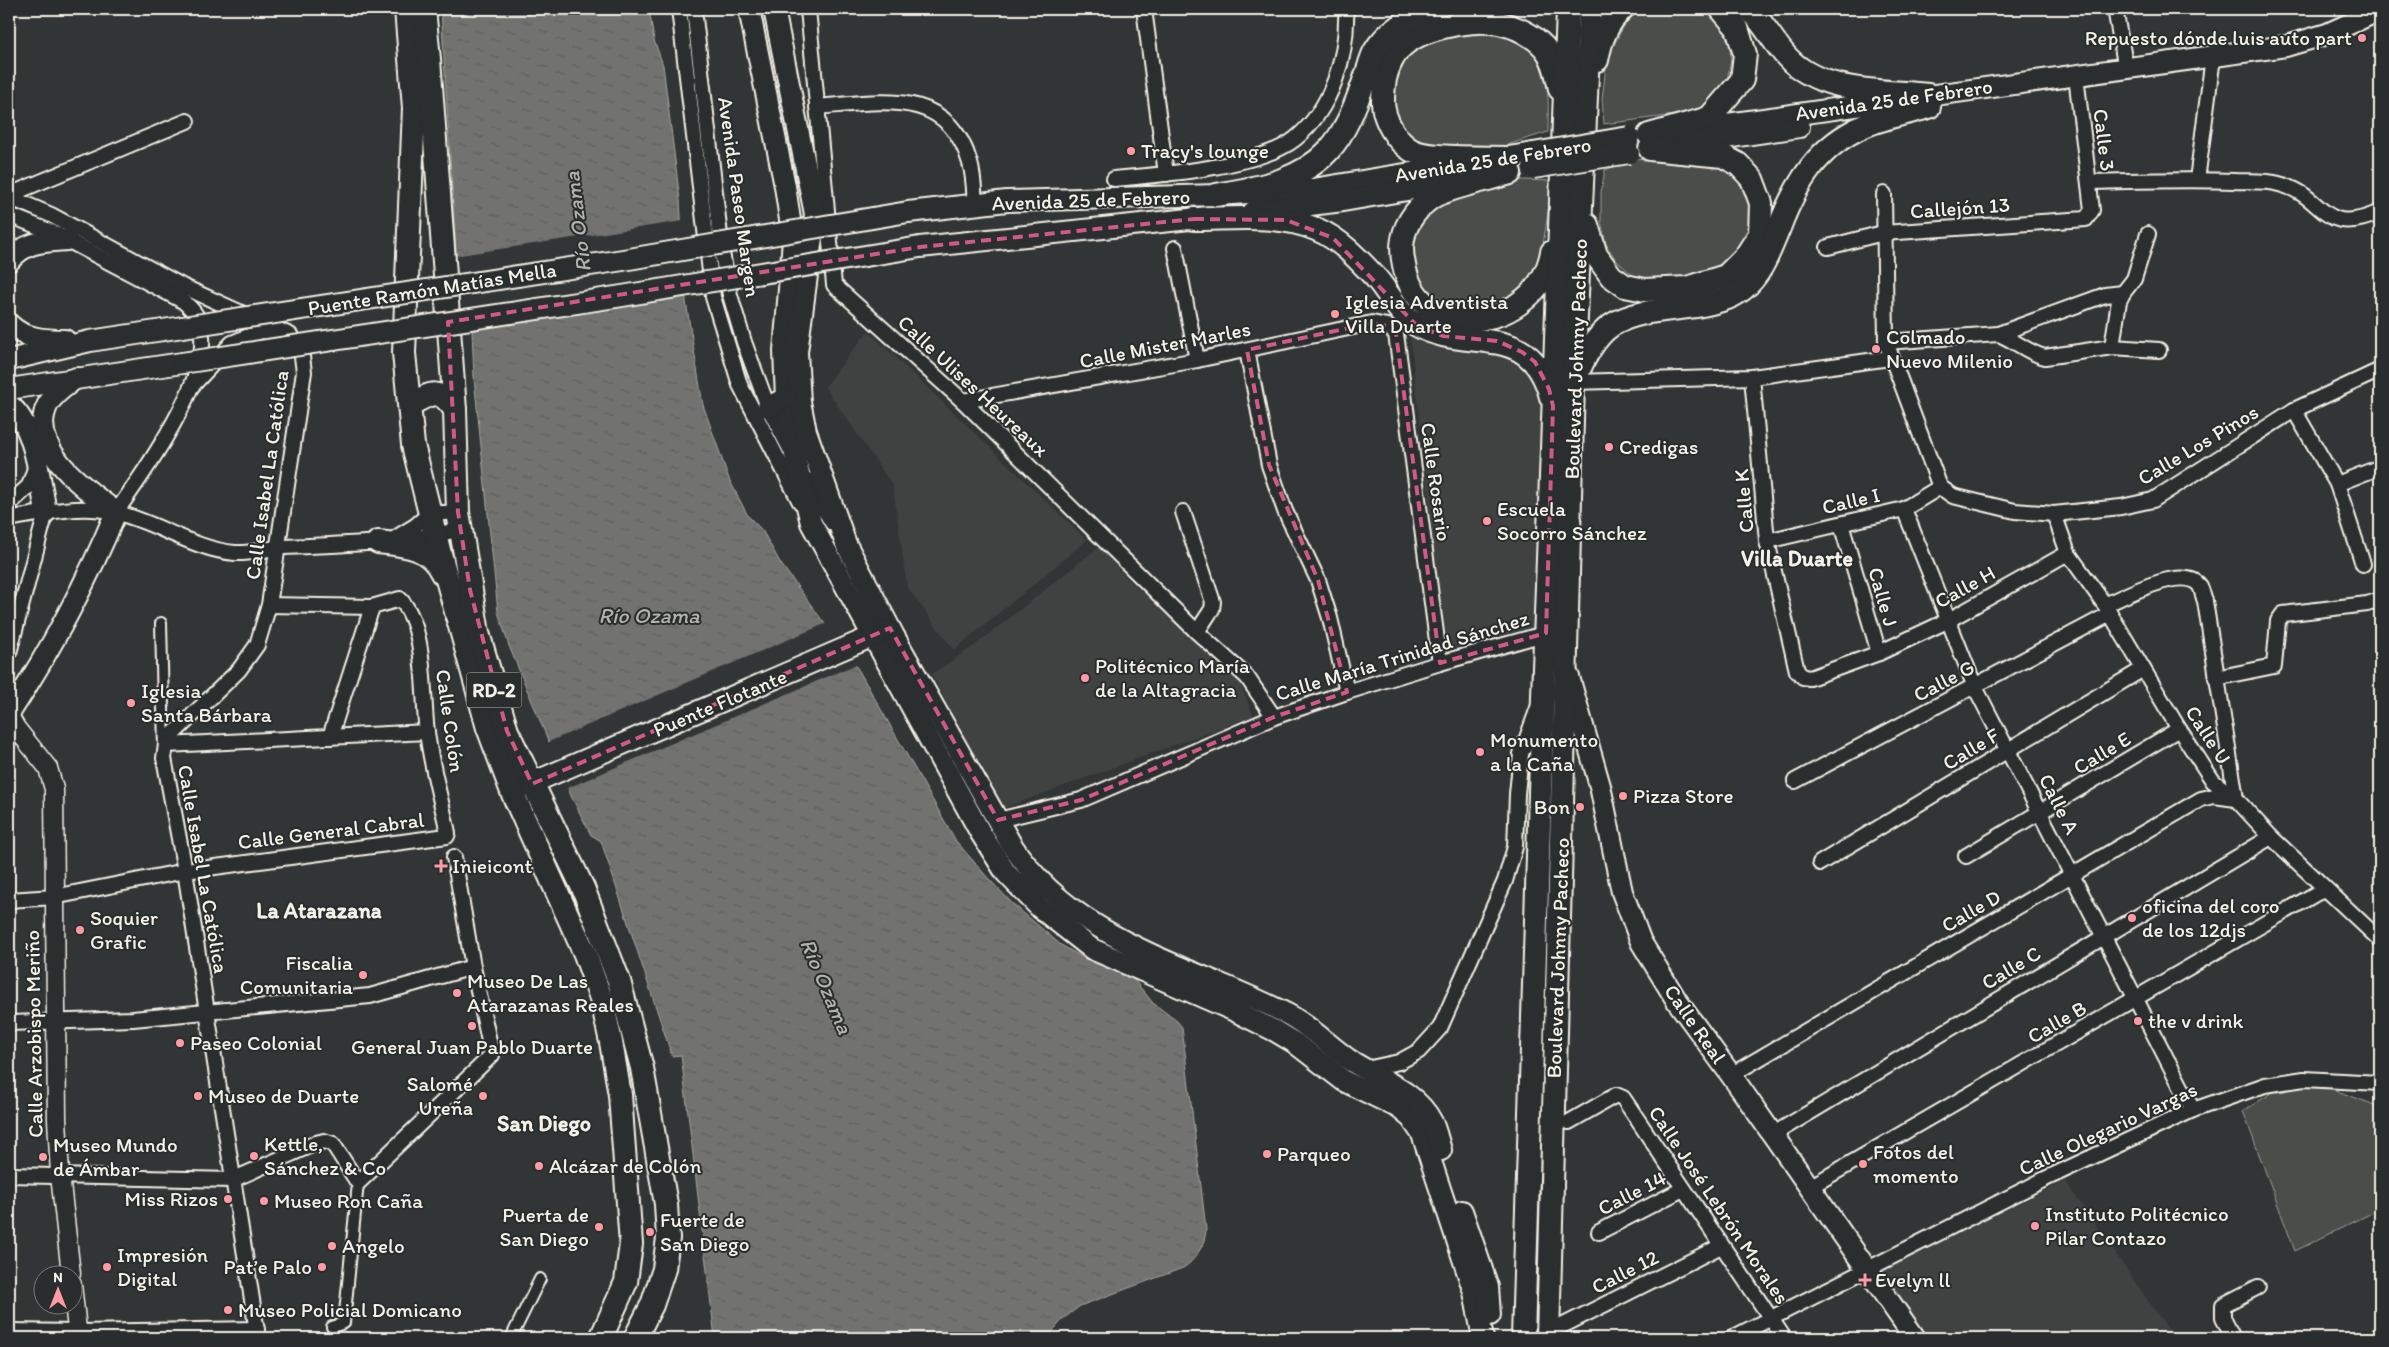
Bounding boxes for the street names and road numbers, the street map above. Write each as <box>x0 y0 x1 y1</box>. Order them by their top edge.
street label: Avenida 25 de Febrero <box>1794 73 1994 126</box>
street label: Avenida Paseo Margen <box>713 95 766 299</box>
street label: Calle 3 <box>2088 107 2121 172</box>
street label: Avenida 25 de Febrero <box>1393 132 1593 187</box>
street label: Avenida 25 de Febrero <box>991 184 1191 215</box>
street label: Callejón 13 <box>1909 192 2011 223</box>
street label: Boulevard Johnny Pacheco <box>1559 238 1592 480</box>
street label: Puente Ramón Matías Mella <box>306 257 558 320</box>
street label: Calle Ulises Heureaux <box>893 309 1054 462</box>
street label: Calle Mister Marles <box>1077 316 1253 373</box>
street label: Calle Isabel La Católica <box>239 369 294 581</box>
street label: Calle Los Pinos <box>2133 399 2262 490</box>
street label: Calle Rosario <box>1416 421 1457 543</box>
street label: Calle K <box>1728 468 1759 534</box>
street label: Calle I <box>1819 482 1882 519</box>
street label: Calle H <box>1930 560 1999 613</box>
street label: Calle J <box>1863 564 1904 629</box>
street label: Calle María Trinidad Sánchez <box>1272 605 1532 706</box>
street label: Calle G <box>1909 654 1979 707</box>
street label: Puente Flotante <box>649 663 790 742</box>
street label: Calle Colón <box>431 668 470 774</box>
road number: RD-2 <box>466 672 522 708</box>
street label: Calle U <box>2180 701 2237 769</box>
street label: Calle F <box>1938 722 2004 775</box>
street label: Calle E <box>2068 726 2135 779</box>
street label: Calle Isabel La Católica <box>173 763 234 975</box>
street label: Calle A <box>2034 769 2085 839</box>
street label: Calle General Cabral <box>236 807 426 854</box>
street label: Boulevard Johnny Pacheco <box>1541 837 1574 1079</box>
street label: Calle D <box>1937 884 2005 937</box>
street label: Calle Arzobispo Meriño <box>19 930 48 1138</box>
street label: Calle C <box>1977 940 2045 995</box>
street label: Calle Real <box>1659 979 1732 1068</box>
street label: Calle B <box>2023 995 2091 1048</box>
street label: Calle Olegario Vargas <box>2015 1076 2201 1181</box>
street label: Calle José Lebrón Morales <box>1644 1101 1795 1309</box>
street label: Calle 14 <box>1593 1165 1670 1220</box>
street label: Calle 12 <box>1587 1244 1662 1299</box>

